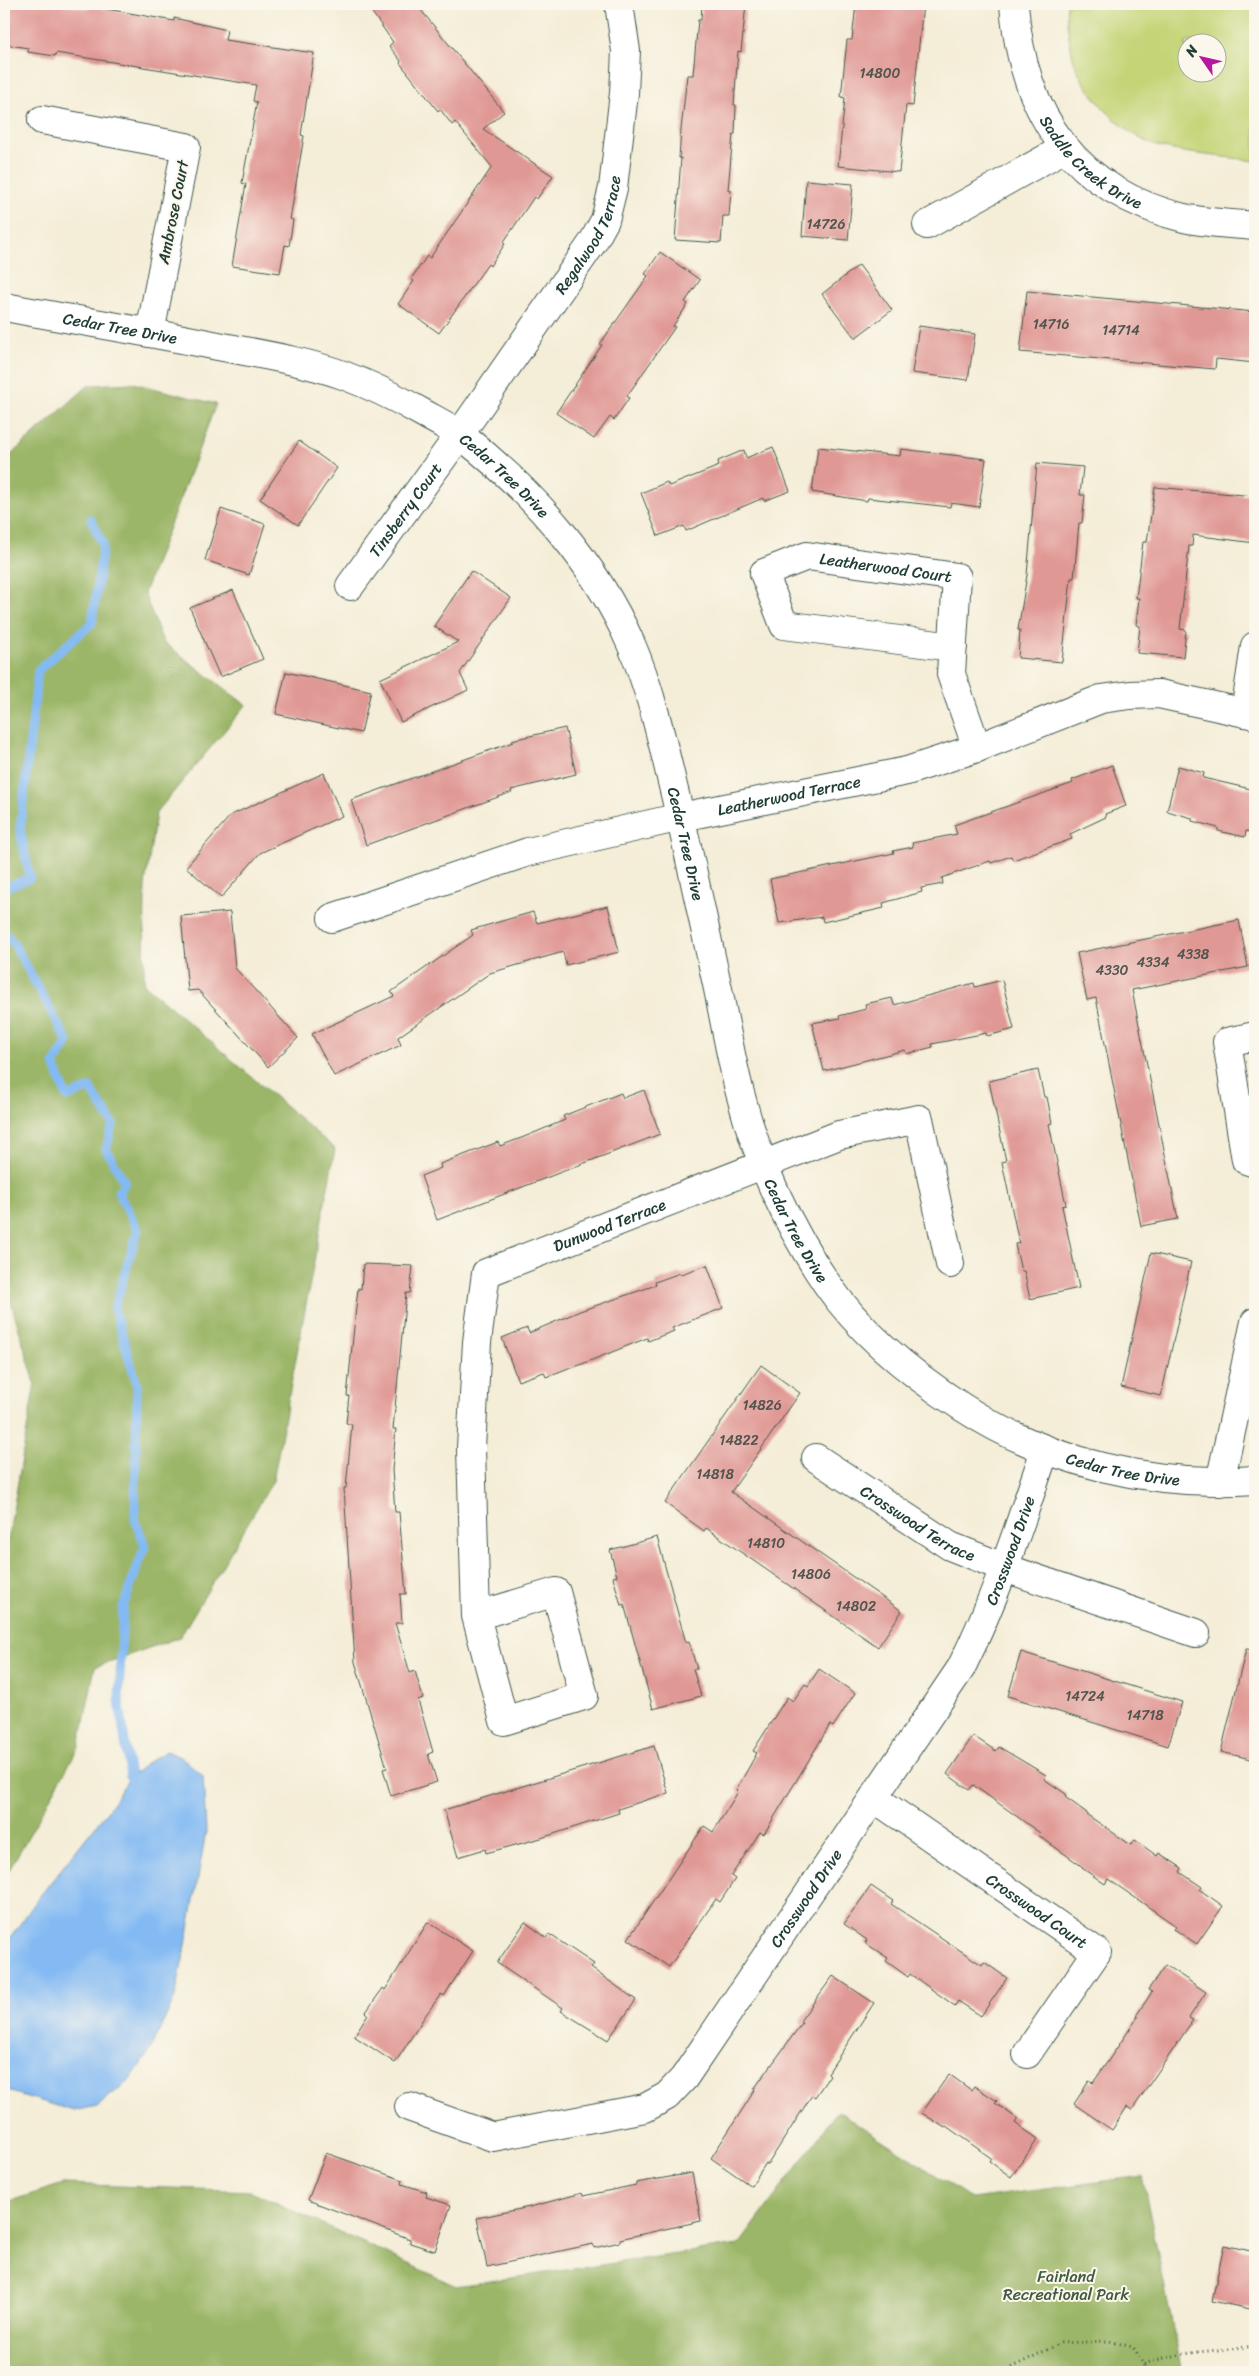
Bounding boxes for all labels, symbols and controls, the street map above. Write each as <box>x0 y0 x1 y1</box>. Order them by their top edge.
north arrow <box>1176 32 1226 82</box>
text: N <box>1178 40 1205 63</box>
house number: 14800 <box>860 61 901 86</box>
street label: Saddle Creek Drive <box>1032 109 1148 217</box>
street label: Ambrose Court <box>149 157 197 267</box>
street label: Regalwood Terrace <box>546 174 629 300</box>
house number: 14726 <box>807 212 845 237</box>
street label: Cedar Tree Drive <box>61 303 180 352</box>
house number: 14716 <box>1033 312 1069 337</box>
house number: 14714 <box>1102 318 1140 343</box>
street label: Cedar Tree Drive <box>453 425 557 525</box>
street label: Tinsberry Court <box>361 456 450 564</box>
street label: Leatherwood Court <box>818 543 954 591</box>
street label: Leatherwood Terrace <box>715 766 863 824</box>
street label: Cedar Tree Drive <box>659 784 713 903</box>
house number: 4338 <box>1177 942 1210 967</box>
house number: 4334 <box>1137 950 1170 975</box>
house number: 4330 <box>1096 958 1129 983</box>
street label: Cedar Tree Drive <box>756 1173 837 1289</box>
street label: Dunwood Terrace <box>549 1189 670 1260</box>
house number: 14826 <box>742 1393 782 1418</box>
house number: 14822 <box>719 1428 759 1453</box>
street label: Cedar Tree Drive <box>1063 1443 1181 1494</box>
house number: 14818 <box>696 1462 734 1487</box>
street label: Crosswood Terrace <box>854 1476 980 1569</box>
street label: Crosswood Drive <box>976 1492 1043 1610</box>
house number: 14810 <box>747 1531 785 1556</box>
house number: 14806 <box>791 1562 831 1587</box>
house number: 14802 <box>836 1594 876 1619</box>
house number: 14724 <box>1065 1684 1105 1709</box>
house number: 14718 <box>1126 1703 1164 1728</box>
street label: Crosswood Drive <box>762 1842 850 1954</box>
street label: Crosswood Court <box>980 1865 1094 1956</box>
park label: Fairland Recreational Park <box>1003 2262 1129 2309</box>

